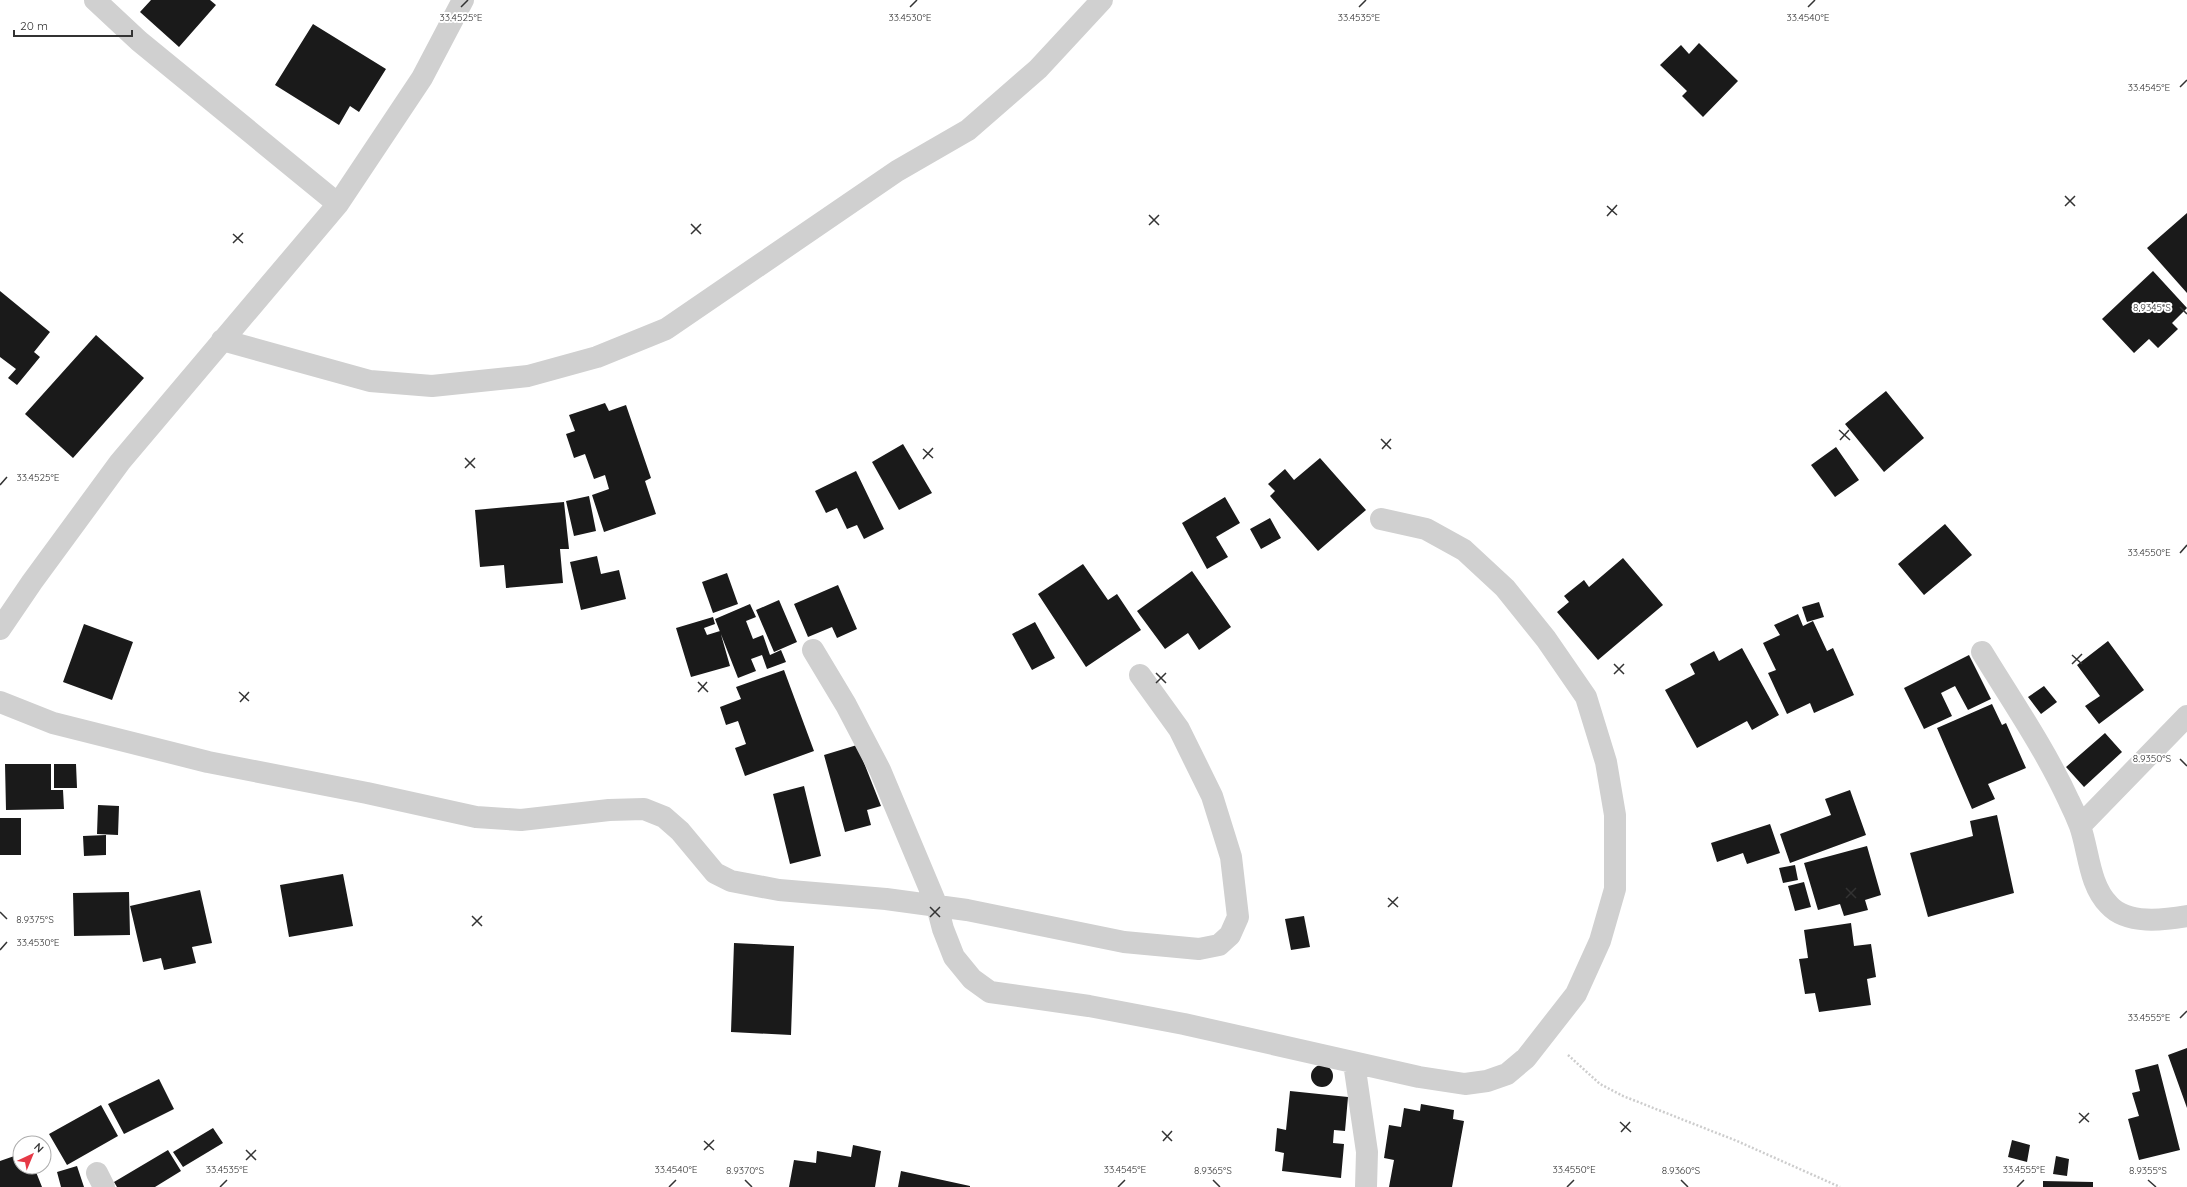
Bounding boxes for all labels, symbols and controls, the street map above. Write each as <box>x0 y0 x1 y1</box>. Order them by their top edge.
text: 33.4525°E <box>440 11 483 24</box>
text: 33.4530°E <box>889 11 932 24</box>
text: 33.4535°E <box>1338 11 1381 24</box>
text: 33.4540°E <box>1786 11 1830 24</box>
scale bar <box>14 12 132 38</box>
text: 20 m <box>20 18 48 33</box>
text: 33.4545°E <box>2128 81 2171 94</box>
text: 8.9345°S <box>2133 301 2171 314</box>
text: 33.4525°E <box>17 471 60 484</box>
text: 33.4550°E <box>2127 546 2171 559</box>
text: 8.9350°S <box>2133 752 2172 765</box>
text: 8.9375°S <box>16 913 54 926</box>
text: 33.4530°E <box>17 936 60 949</box>
text: 33.4555°E <box>2128 1011 2171 1024</box>
north arrow <box>12 1135 52 1175</box>
text: N <box>31 1140 47 1156</box>
text: 33.4535°E <box>206 1163 249 1176</box>
text: 33.4540°E <box>654 1163 698 1176</box>
text: 33.4545°E <box>1104 1163 1147 1176</box>
text: 33.4550°E <box>1552 1163 1596 1176</box>
text: 33.4555°E <box>2003 1163 2046 1176</box>
text: 8.9370°S <box>726 1164 764 1177</box>
text: 8.9365°S <box>1194 1164 1232 1177</box>
text: 8.9360°S <box>1662 1164 1701 1177</box>
text: 8.9355°S <box>2129 1164 2167 1177</box>

